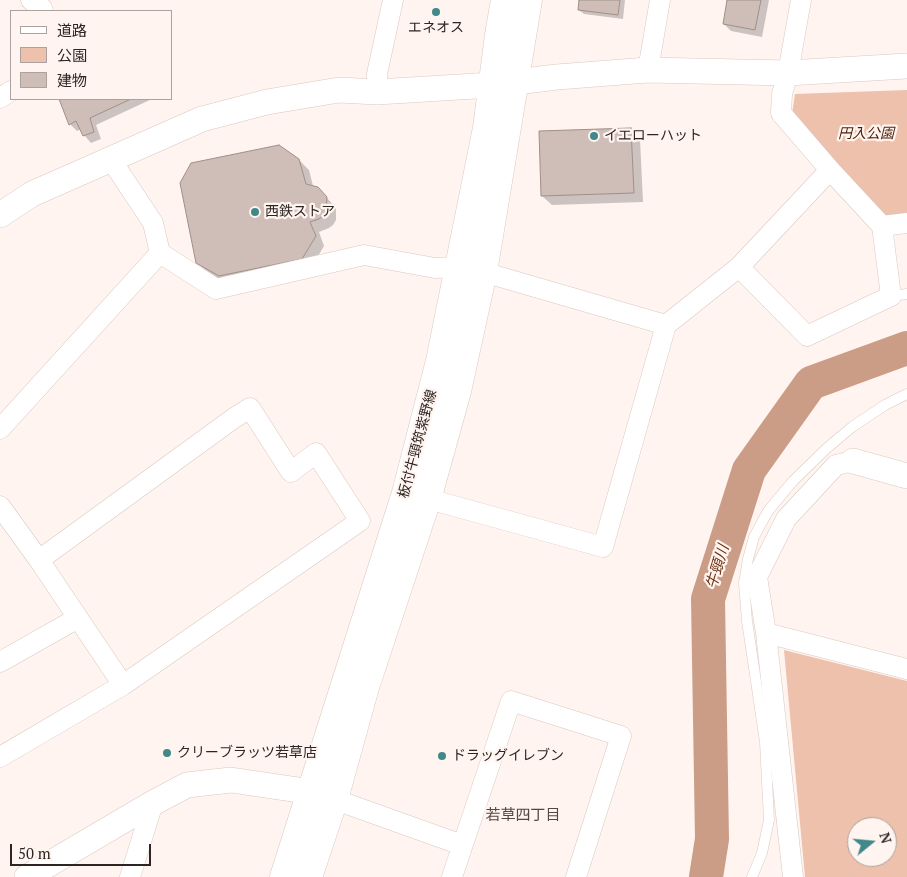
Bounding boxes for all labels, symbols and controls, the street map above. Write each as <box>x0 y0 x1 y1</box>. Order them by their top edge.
marker: エネオス <box>430 6 442 18</box>
legend <box>10 10 172 100</box>
text: 道路 <box>57 20 87 40</box>
place label: エネオス <box>408 20 464 36</box>
text: 公園 <box>57 45 87 65</box>
text: 建物 <box>57 70 87 90</box>
park label: 円入公園 <box>838 126 894 142</box>
place label: イエローハット <box>604 128 702 144</box>
marker: イエローハット <box>588 130 600 142</box>
place label: 西鉄ストア <box>265 204 335 220</box>
marker: 西鉄ストア <box>249 206 261 218</box>
street label: 板付牛頸筑紫野線 <box>395 388 441 500</box>
water label: 牛頸川 <box>703 543 733 591</box>
place label: クリーブラッツ若草店 <box>177 745 317 761</box>
marker: クリーブラッツ若草店 <box>161 747 173 759</box>
place label: ドラッグイレブン <box>452 748 564 764</box>
marker: ドラッグイレブン <box>436 750 448 762</box>
district label: 若草四丁目 <box>486 807 560 825</box>
north arrow <box>847 817 897 867</box>
text: N <box>875 830 897 846</box>
scale bar <box>12 834 154 866</box>
text: 50 m <box>18 843 51 863</box>

